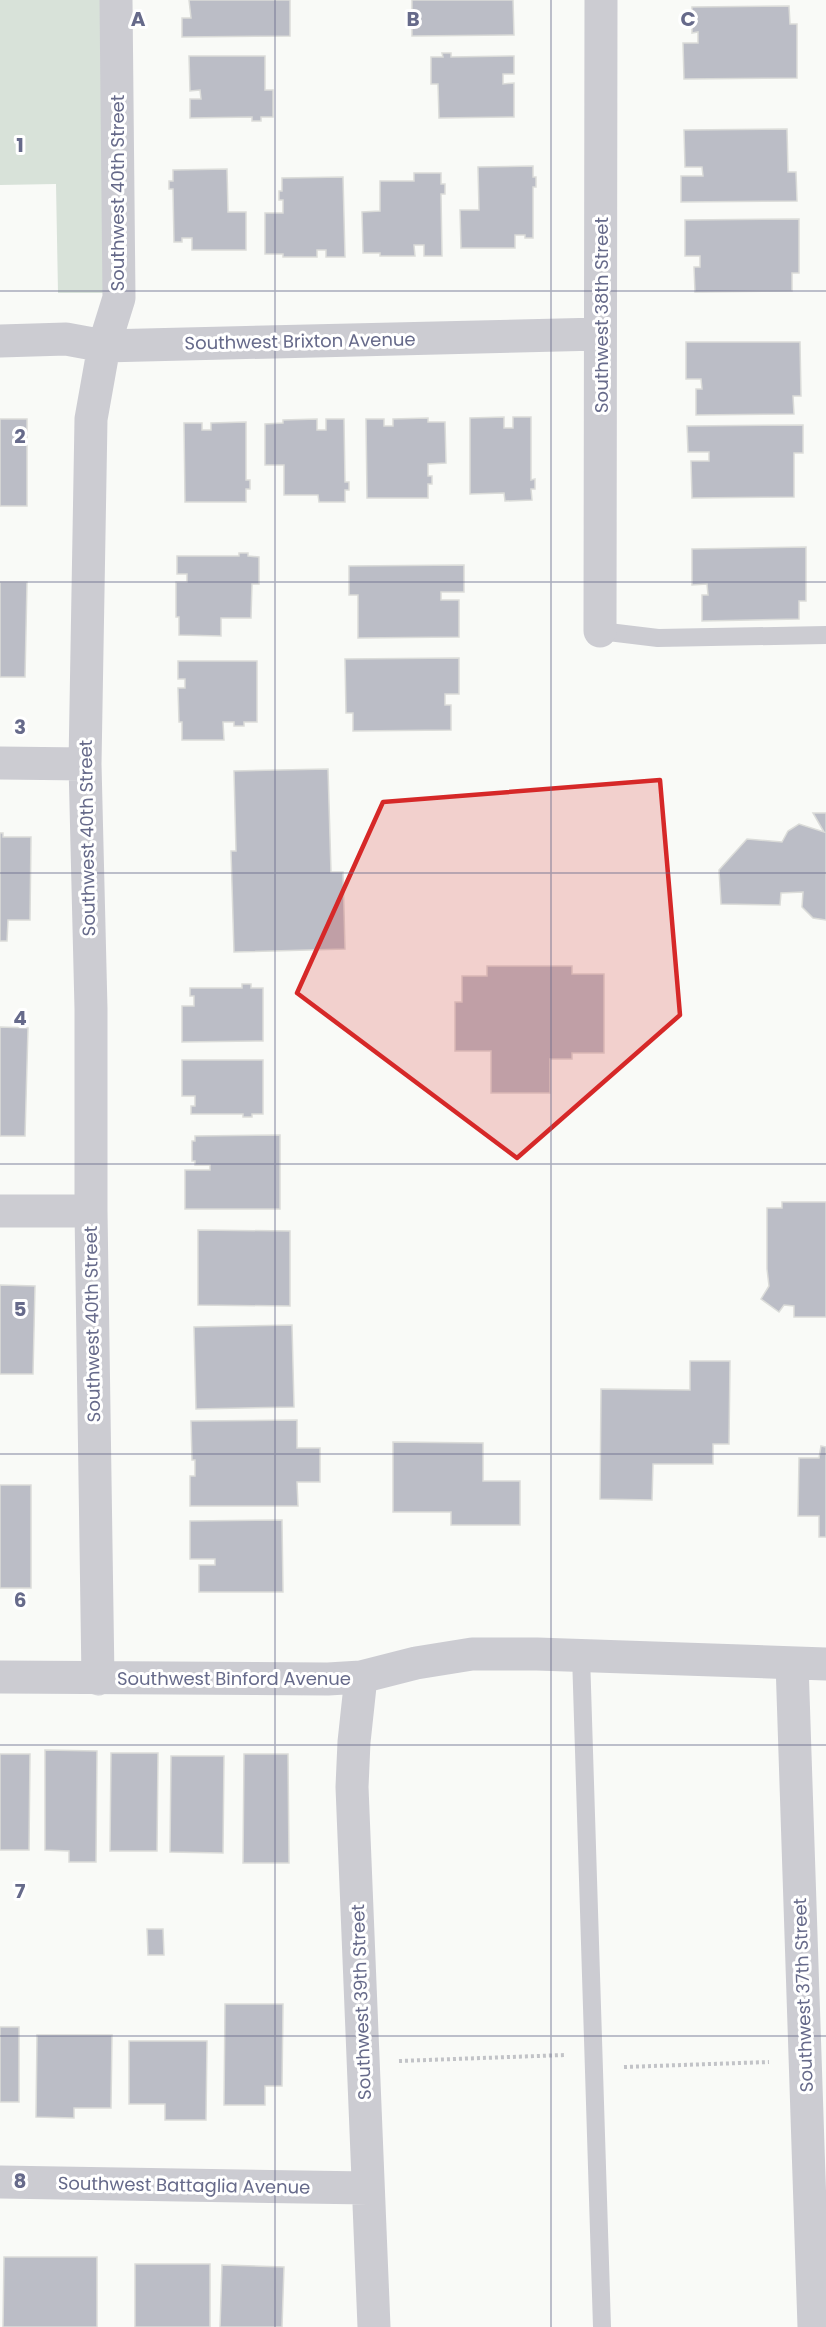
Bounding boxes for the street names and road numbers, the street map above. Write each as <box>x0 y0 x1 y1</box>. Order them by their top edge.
street label: Southwest 40th Street <box>105 95 130 291</box>
street label: Southwest 38th Street <box>589 217 614 413</box>
street label: Southwest Brixton Avenue <box>184 326 416 356</box>
street label: Southwest 40th Street <box>73 740 101 936</box>
street label: Southwest 40th Street <box>78 1226 106 1422</box>
street label: Southwest Binford Avenue <box>117 1666 351 1691</box>
street label: Southwest 37th Street <box>787 1897 819 2093</box>
street label: Southwest 39th Street <box>345 1904 377 2100</box>
street label: Southwest Battaglia Avenue <box>58 2170 310 2200</box>

